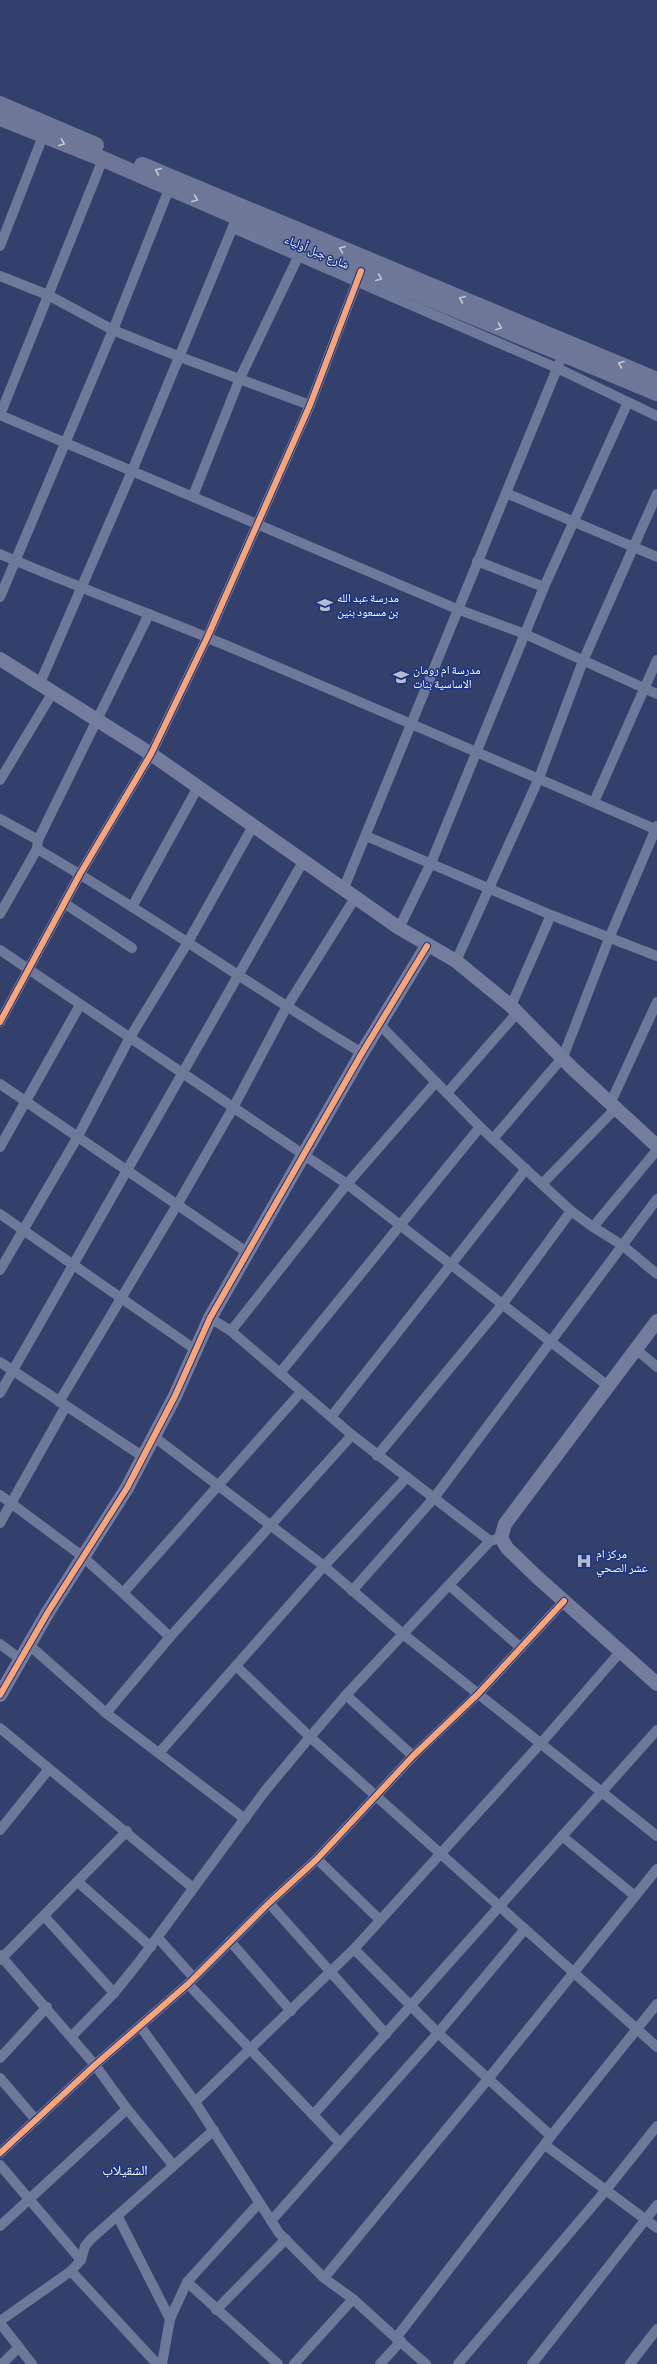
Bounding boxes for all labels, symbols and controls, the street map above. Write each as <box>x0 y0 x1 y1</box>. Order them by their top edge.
one-way arrow <box>58 139 65 147</box>
one-way arrow <box>154 168 161 176</box>
one-way arrow <box>191 195 198 203</box>
street label: شارع جبل أولياء <box>282 232 351 273</box>
one-way arrow <box>339 245 346 253</box>
one-way arrow <box>374 273 382 281</box>
one-way arrow <box>459 296 466 304</box>
one-way arrow <box>495 323 502 331</box>
one-way arrow <box>618 361 625 369</box>
place label: مدرسة عبد الله بن مسعود بنين <box>337 592 399 619</box>
school or university icon: مدرسة عبد الله بن مسعود بنين <box>316 596 334 614</box>
place label: مدرسة ام رومان الاساسية بنات <box>413 664 481 691</box>
school or university icon: مدرسة ام رومان الاساسية بنات <box>392 668 410 686</box>
place label: مركز ام عشر الصحي <box>596 1548 648 1578</box>
hospital icon: مركز ام عشر الصحي <box>575 1552 593 1570</box>
district label: الشقيلاب <box>102 2164 148 2178</box>

